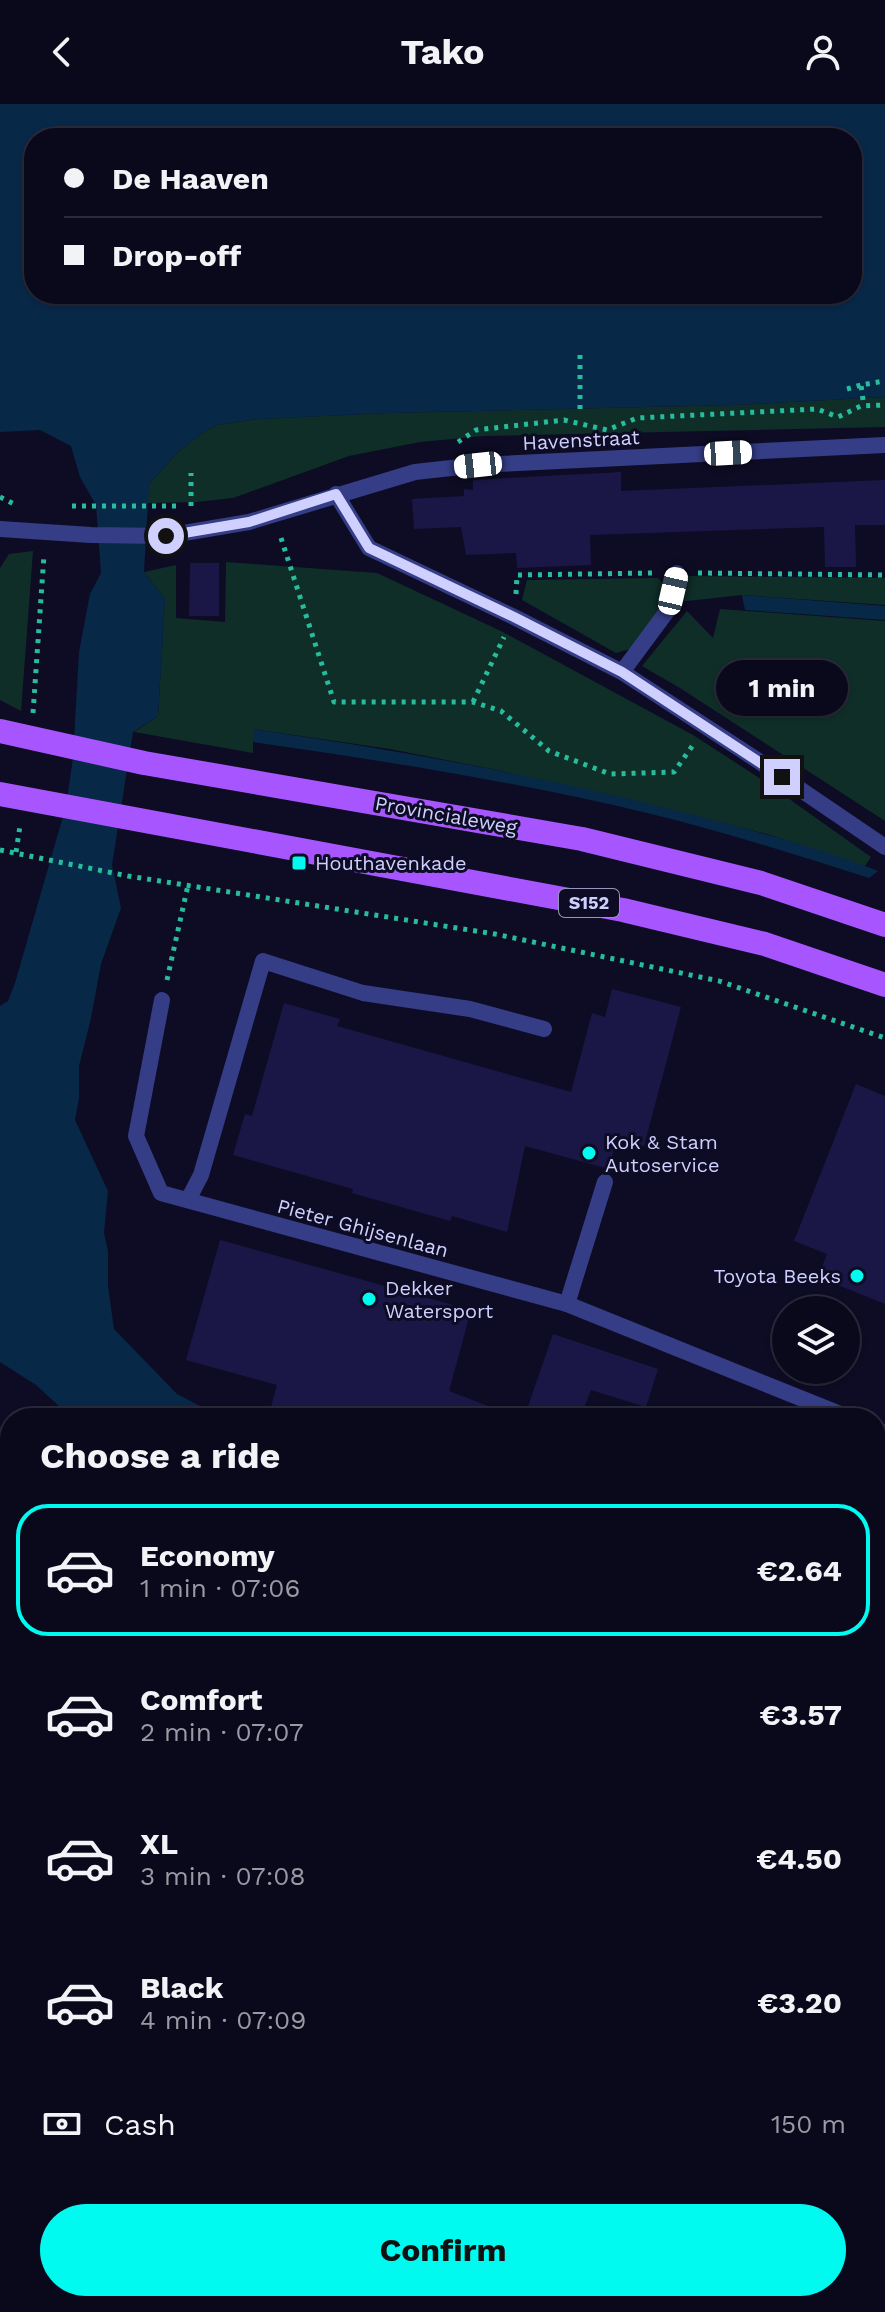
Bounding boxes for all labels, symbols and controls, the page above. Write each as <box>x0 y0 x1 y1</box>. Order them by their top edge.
icon: back <box>40 30 84 74</box>
icon: person <box>801 30 845 74</box>
text: Tako <box>400 31 485 73</box>
text: De Haaven <box>112 161 269 196</box>
text: Drop-off <box>112 238 241 273</box>
street label: Havenstraat <box>522 425 641 455</box>
car <box>703 440 753 466</box>
car <box>453 451 503 479</box>
route start <box>148 518 184 554</box>
car <box>656 565 690 617</box>
callout: 1 min <box>716 661 848 717</box>
text: 1 min <box>749 673 815 703</box>
route end <box>764 759 800 795</box>
street label: Provincialeweg <box>373 791 519 839</box>
place label: Houthavenkade <box>315 851 466 875</box>
marker: Houthavenkade <box>290 854 308 872</box>
road number: S152 <box>559 889 619 917</box>
place label: Kok & Stam Autoservice <box>605 1130 719 1177</box>
marker: Kok & Stam Autoservice <box>580 1144 598 1162</box>
street label: Pieter Ghijsenlaan <box>275 1194 451 1262</box>
place label: Toyota Beeks <box>713 1264 841 1288</box>
marker: Toyota Beeks <box>848 1267 866 1285</box>
place label: Dekker Watersport <box>385 1276 494 1323</box>
marker: Dekker Watersport <box>360 1290 378 1308</box>
map controls <box>772 1296 860 1384</box>
button: layers <box>772 1296 860 1384</box>
text: Choose a ride <box>40 1435 280 1477</box>
icon: car <box>44 1534 116 1606</box>
text: Economy <box>140 1538 275 1573</box>
text: €2.64 <box>757 1553 842 1588</box>
text: 1 min · 07:06 <box>140 1573 300 1603</box>
icon: car <box>44 1678 116 1750</box>
text: Comfort <box>140 1682 262 1717</box>
text: €3.57 <box>760 1697 842 1732</box>
text: 2 min · 07:07 <box>140 1717 304 1747</box>
icon: car <box>44 1822 116 1894</box>
text: XL <box>140 1826 178 1861</box>
text: €4.50 <box>756 1841 842 1876</box>
text: 3 min · 07:08 <box>140 1861 306 1891</box>
icon: car <box>44 1966 116 2038</box>
text: Black <box>140 1970 224 2005</box>
text: €3.20 <box>757 1985 842 2020</box>
text: 4 min · 07:09 <box>140 2005 306 2035</box>
icon: cash <box>40 2102 84 2146</box>
text: Cash <box>104 2107 176 2142</box>
text: 150 m <box>771 2109 846 2139</box>
button: Confirm <box>40 2204 846 2296</box>

